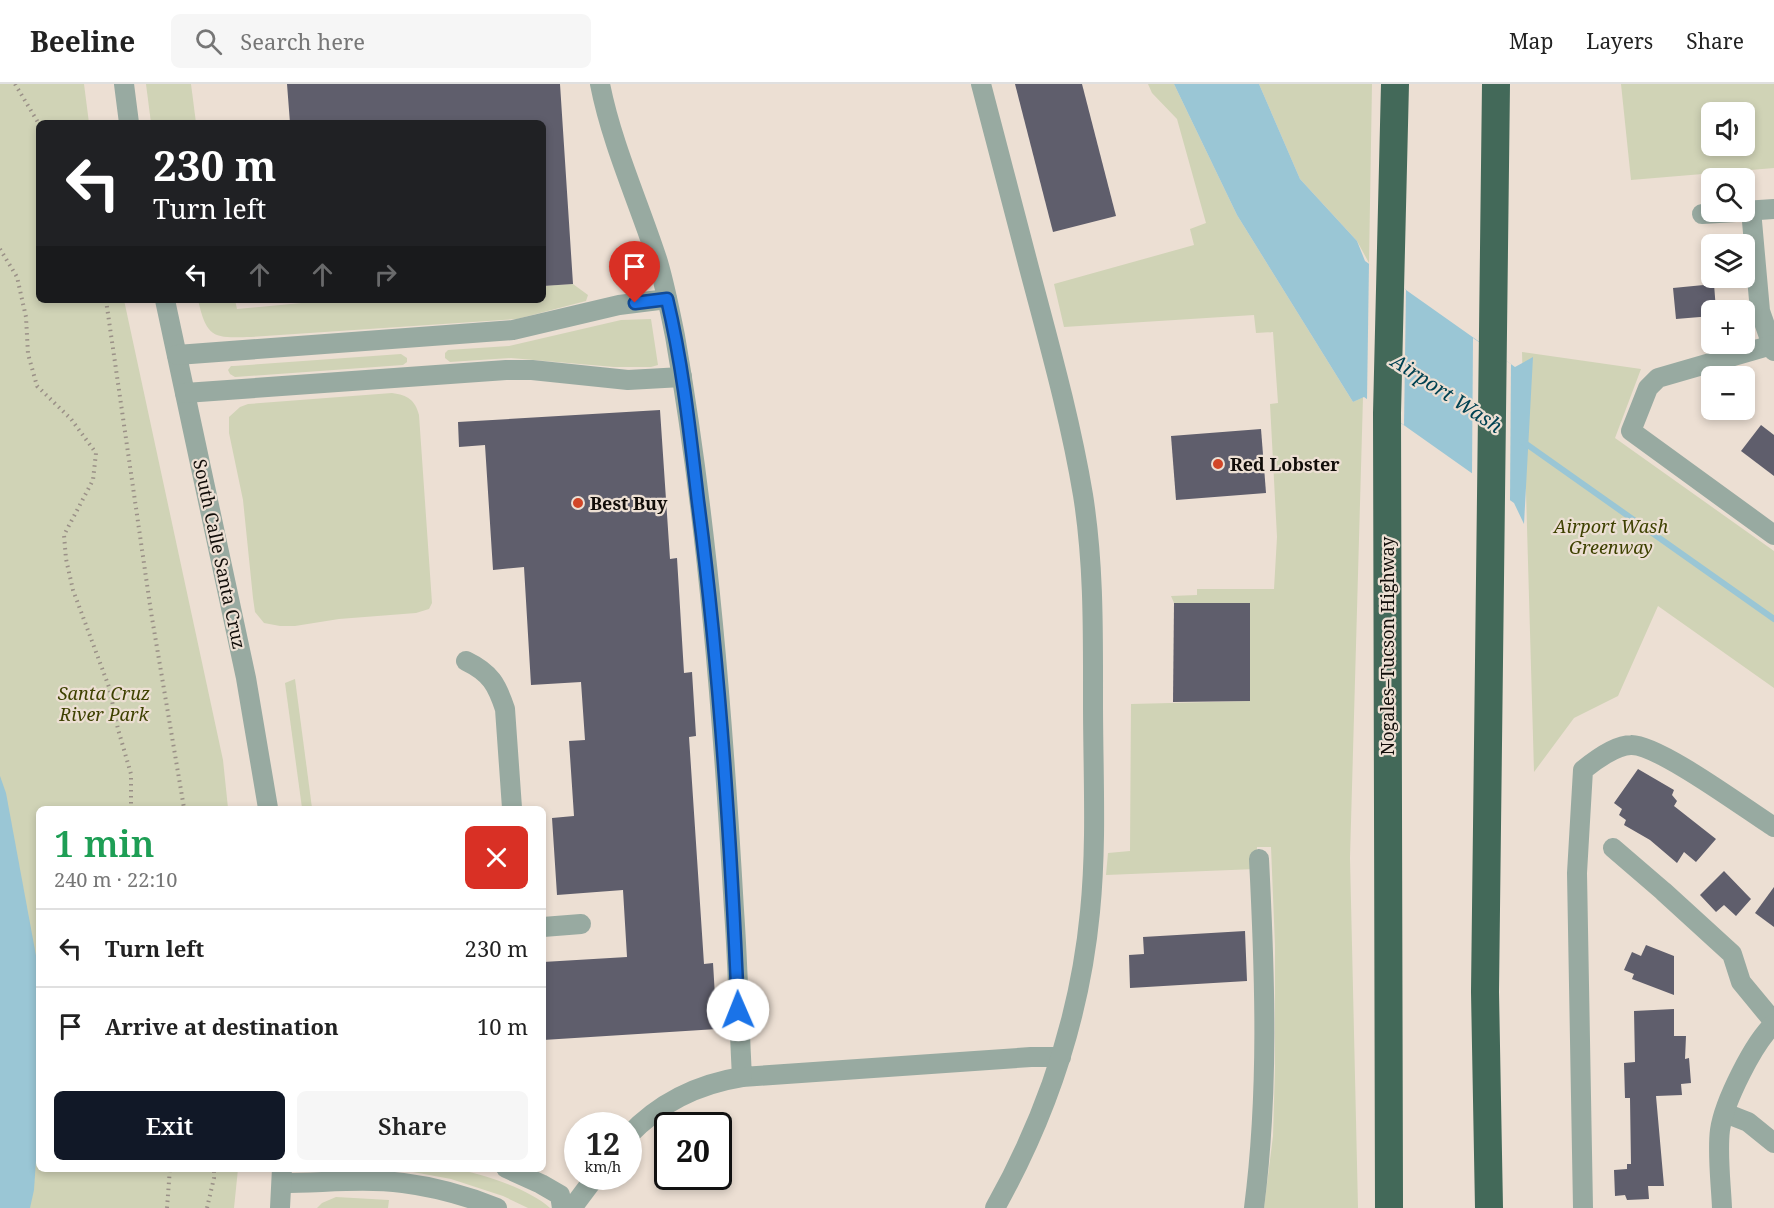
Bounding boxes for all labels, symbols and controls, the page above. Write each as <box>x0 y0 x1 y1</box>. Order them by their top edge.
search box <box>171 14 591 68</box>
text: Beeline <box>30 22 135 60</box>
icon: search <box>192 25 225 58</box>
text: Search here <box>240 26 365 56</box>
text: Map <box>1509 27 1553 55</box>
text: Layers <box>1586 27 1653 55</box>
text: Share <box>1686 27 1744 55</box>
map controls <box>1701 102 1755 420</box>
button: sound <box>1701 102 1755 156</box>
text: 230 m <box>153 136 277 193</box>
icon: left <box>54 144 132 222</box>
button: search <box>1701 168 1755 222</box>
text: Turn left <box>153 190 266 227</box>
button: layers <box>1701 234 1755 288</box>
pin <box>609 241 660 303</box>
icon: arrive <box>618 250 651 283</box>
icon: left <box>180 258 213 291</box>
icon: ahead <box>243 258 276 291</box>
icon: ahead <box>306 258 339 291</box>
icon: right <box>369 258 402 291</box>
button: + <box>1701 300 1755 354</box>
water label: Airport Wash <box>1385 346 1508 439</box>
button: − <box>1701 366 1755 420</box>
place label: Red Lobster <box>1230 452 1340 476</box>
street label: South Calle Santa Cruz <box>188 457 252 651</box>
marker: Red Lobster <box>1211 457 1225 471</box>
place label: Best Buy <box>590 491 668 515</box>
marker: Best Buy <box>571 496 585 510</box>
park label: Airport Wash Greenway <box>1552 514 1668 559</box>
street label: Nogales–Tucson Highway <box>1375 536 1399 756</box>
park label: Santa Cruz River Park <box>58 681 150 726</box>
text: 1 min <box>54 819 155 868</box>
button: close <box>465 826 528 889</box>
text: 240 m · 22:10 <box>54 866 177 893</box>
icon: left <box>54 932 87 965</box>
text: Turn left <box>105 933 204 963</box>
text: 230 m <box>465 933 528 963</box>
position arrow <box>706 978 770 1042</box>
icon: arrive <box>54 1010 87 1043</box>
text: Arrive at destination <box>105 1011 339 1041</box>
text: 10 m <box>477 1011 528 1041</box>
button: Exit <box>54 1091 285 1160</box>
button: Share <box>297 1091 528 1160</box>
speed limit sign: 20 <box>654 1112 732 1190</box>
text: 12 <box>586 1123 620 1164</box>
text: km/h <box>585 1156 621 1176</box>

